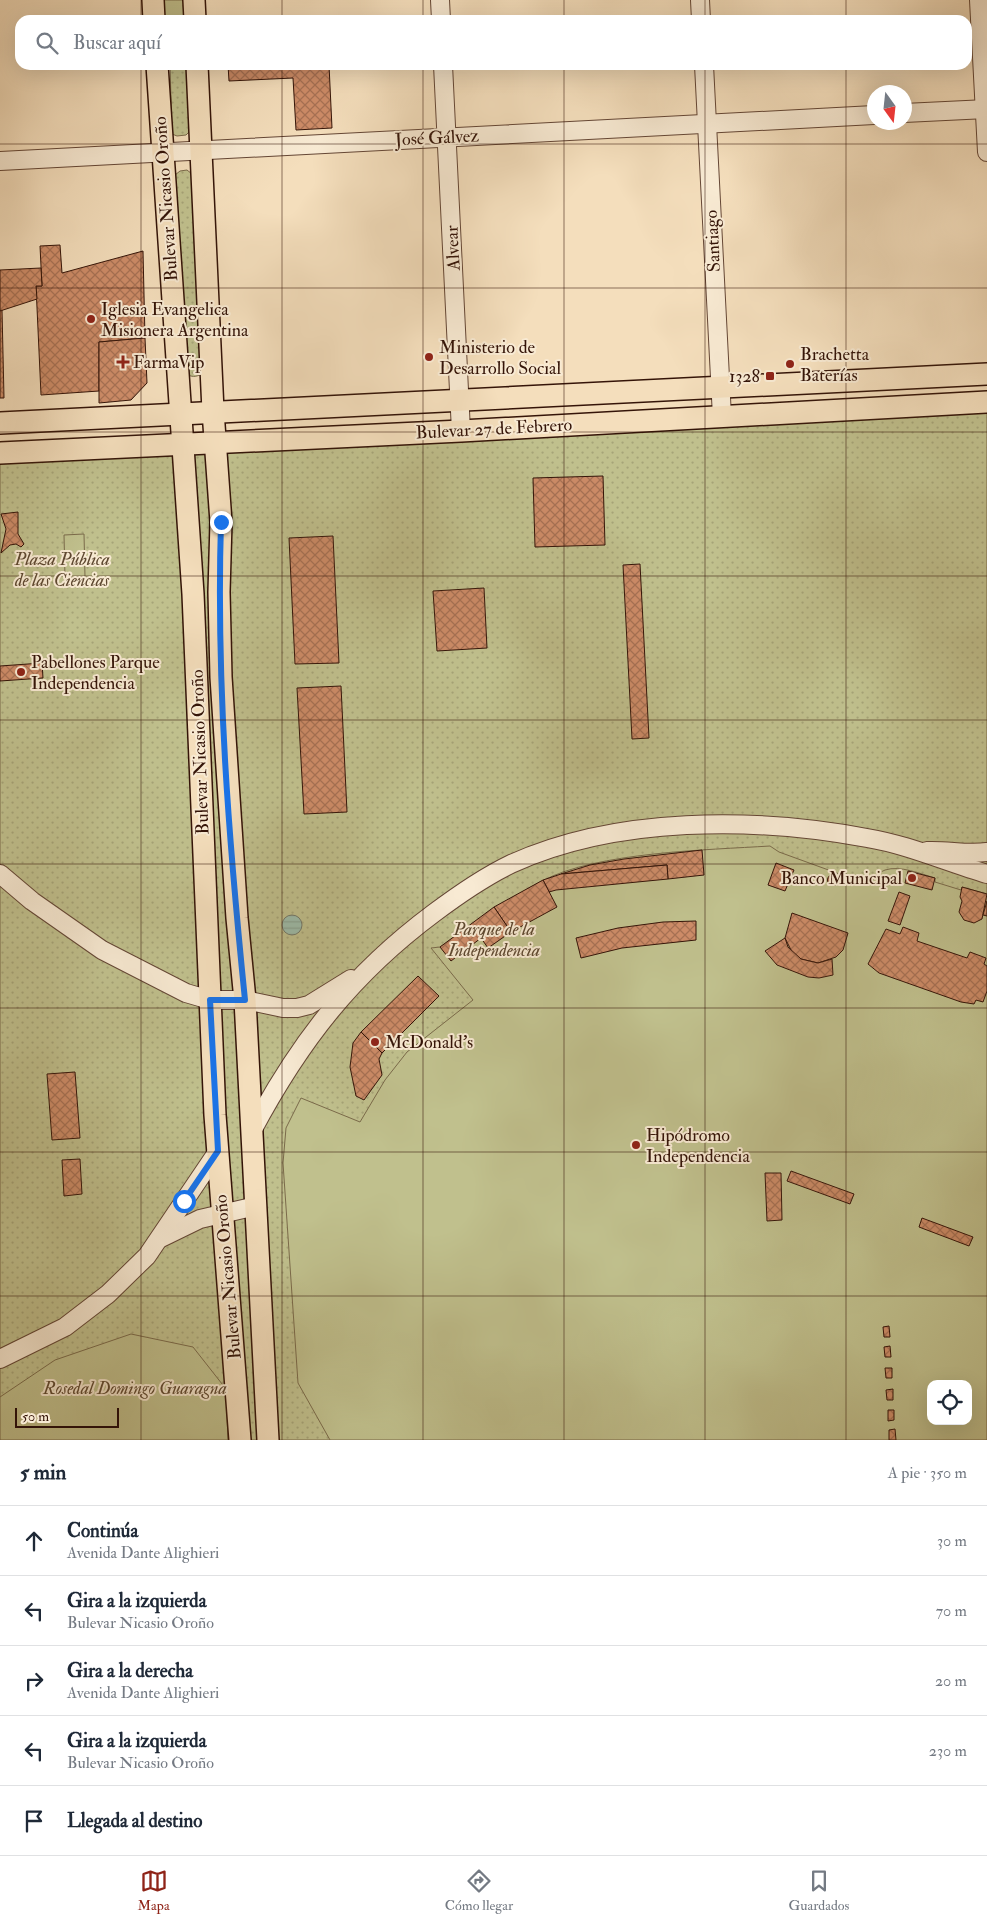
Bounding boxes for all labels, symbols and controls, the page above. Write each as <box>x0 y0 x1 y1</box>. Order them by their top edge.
search box <box>15 15 972 70</box>
icon: search <box>33 29 61 57</box>
text: Buscar aquí <box>73 31 161 55</box>
north arrow <box>867 85 912 130</box>
street label: Bulevar Nicasio Oroño <box>149 115 183 282</box>
street label: José Gálvez <box>393 124 480 152</box>
street label: Santiago <box>700 209 726 273</box>
street label: Alvear <box>440 225 466 272</box>
place label: Iglesia Evangelica Misionera Argentina <box>101 298 249 342</box>
marker: Iglesia Evangelica Misionera Argentina <box>85 313 97 325</box>
place label: Ministerio de Desarrollo Social <box>439 336 561 380</box>
place label: Brachetta Baterías <box>800 343 870 387</box>
place label: FarmaVip <box>133 351 204 374</box>
marker: Ministerio de Desarrollo Social <box>423 351 435 363</box>
marker: FarmaVip <box>117 356 129 368</box>
marker: Brachetta Baterías <box>784 358 796 370</box>
place label: 1328 <box>729 365 760 388</box>
marker: 1328 <box>764 370 776 382</box>
street label: Bulevar 27 de Febrero <box>415 413 573 445</box>
route end <box>210 511 233 534</box>
park label: Plaza Pública de las Ciencias <box>13 548 110 592</box>
place label: Pabellones Parque Independencia <box>31 651 160 695</box>
marker: Pabellones Parque Independencia <box>15 666 27 678</box>
street label: Bulevar Nicasio Oroño <box>186 669 214 835</box>
place label: Banco Municipal <box>780 867 902 890</box>
marker: Banco Municipal <box>906 872 918 884</box>
park label: Parque de la Independencia <box>447 918 540 962</box>
place label: McDonald's <box>385 1031 473 1054</box>
marker: McDonald's <box>369 1036 381 1048</box>
place label: Hipódromo Independencia <box>646 1124 750 1168</box>
marker: Hipódromo Independencia <box>630 1139 642 1151</box>
route start <box>173 1190 196 1213</box>
street label: Bulevar Nicasio Oroño <box>209 1193 247 1360</box>
park label: Rosedal Domingo Guaragna <box>42 1377 227 1400</box>
map controls <box>927 1380 972 1425</box>
button: locate <box>927 1380 972 1425</box>
scale bar <box>15 1405 119 1428</box>
text: 50 m <box>22 1408 49 1425</box>
text: 5 min <box>20 1459 66 1486</box>
text: A pie · 350 m <box>888 1463 967 1483</box>
text: Continúa <box>67 1519 138 1543</box>
icon: ahead <box>20 1527 48 1555</box>
text: 30 m <box>937 1531 967 1551</box>
text: Avenida Dante Alighieri <box>67 1543 219 1563</box>
text: Gira a la izquierda <box>67 1589 206 1613</box>
icon: left <box>20 1597 48 1625</box>
text: 70 m <box>936 1601 967 1621</box>
text: Bulevar Nicasio Oroño <box>67 1613 214 1633</box>
text: Gira a la derecha <box>67 1659 193 1683</box>
icon: right <box>20 1667 48 1695</box>
text: 20 m <box>935 1671 967 1691</box>
text: Avenida Dante Alighieri <box>67 1683 219 1703</box>
text: Gira a la izquierda <box>67 1729 206 1753</box>
icon: left <box>20 1737 48 1765</box>
text: 230 m <box>929 1741 967 1761</box>
text: Bulevar Nicasio Oroño <box>67 1753 214 1773</box>
icon: arrive <box>20 1807 48 1835</box>
text: Llegada al destino <box>67 1809 202 1833</box>
tab: Mapa <box>138 1867 170 1914</box>
tab: Cómo llegar <box>445 1867 513 1914</box>
tab: Guardados <box>788 1867 849 1914</box>

